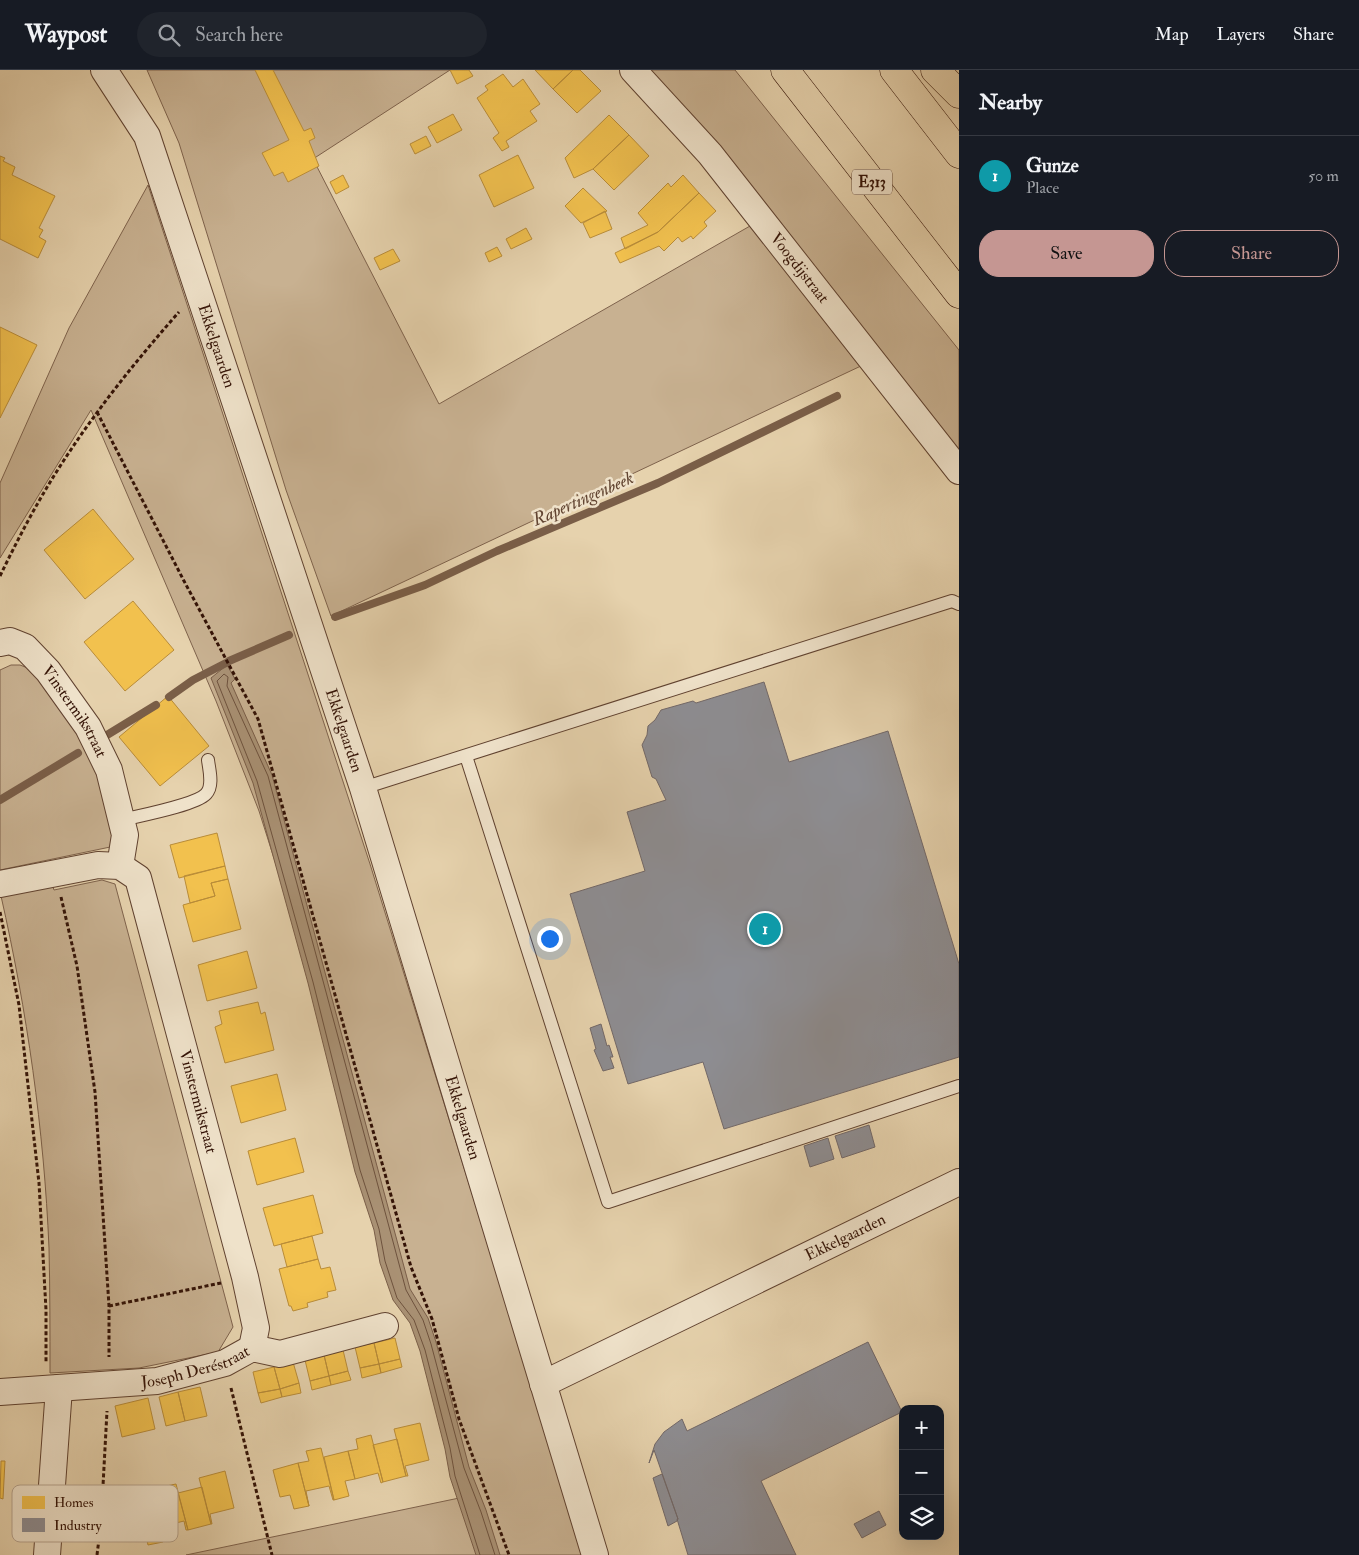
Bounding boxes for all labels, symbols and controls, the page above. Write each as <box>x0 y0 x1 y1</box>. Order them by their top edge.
search box <box>137 12 487 57</box>
text: Waypost <box>25 19 107 50</box>
icon: search <box>155 21 183 49</box>
text: Search here <box>195 23 283 47</box>
text: Map <box>1155 23 1189 46</box>
text: Layers <box>1217 23 1265 46</box>
text: Share <box>1293 23 1334 46</box>
text: Nearby <box>979 89 1042 116</box>
text: Gunze <box>1026 154 1079 178</box>
text: 1 <box>992 166 998 186</box>
text: 50 m <box>1308 166 1339 186</box>
road number: E313 <box>852 170 892 194</box>
text: Place <box>1026 178 1059 198</box>
street label: Voogdijstraat <box>766 229 833 307</box>
button: Save <box>979 230 1154 277</box>
button: Share <box>1164 230 1339 277</box>
street label: Ekkelgaarden <box>193 302 240 390</box>
water label: Rapertingenbeek <box>528 466 637 532</box>
street label: Vinstermikstraat <box>37 661 111 761</box>
street label: Ekkelgaarden <box>321 686 367 775</box>
pin: 1 <box>749 910 781 948</box>
your location <box>537 926 563 952</box>
street label: Vinstermikstraat <box>175 1048 221 1156</box>
street label: Ekkelgaarden <box>441 1073 485 1162</box>
street label: Ekkelgaarden <box>802 1209 889 1265</box>
street label: Joseph Deréstraat <box>139 1341 253 1393</box>
map controls <box>899 1405 944 1540</box>
button: + <box>899 1405 944 1450</box>
button: − <box>899 1450 944 1495</box>
legend <box>12 1485 178 1542</box>
text: Homes <box>54 1494 94 1511</box>
button: layers <box>899 1495 944 1540</box>
text: Industry <box>54 1517 103 1535</box>

